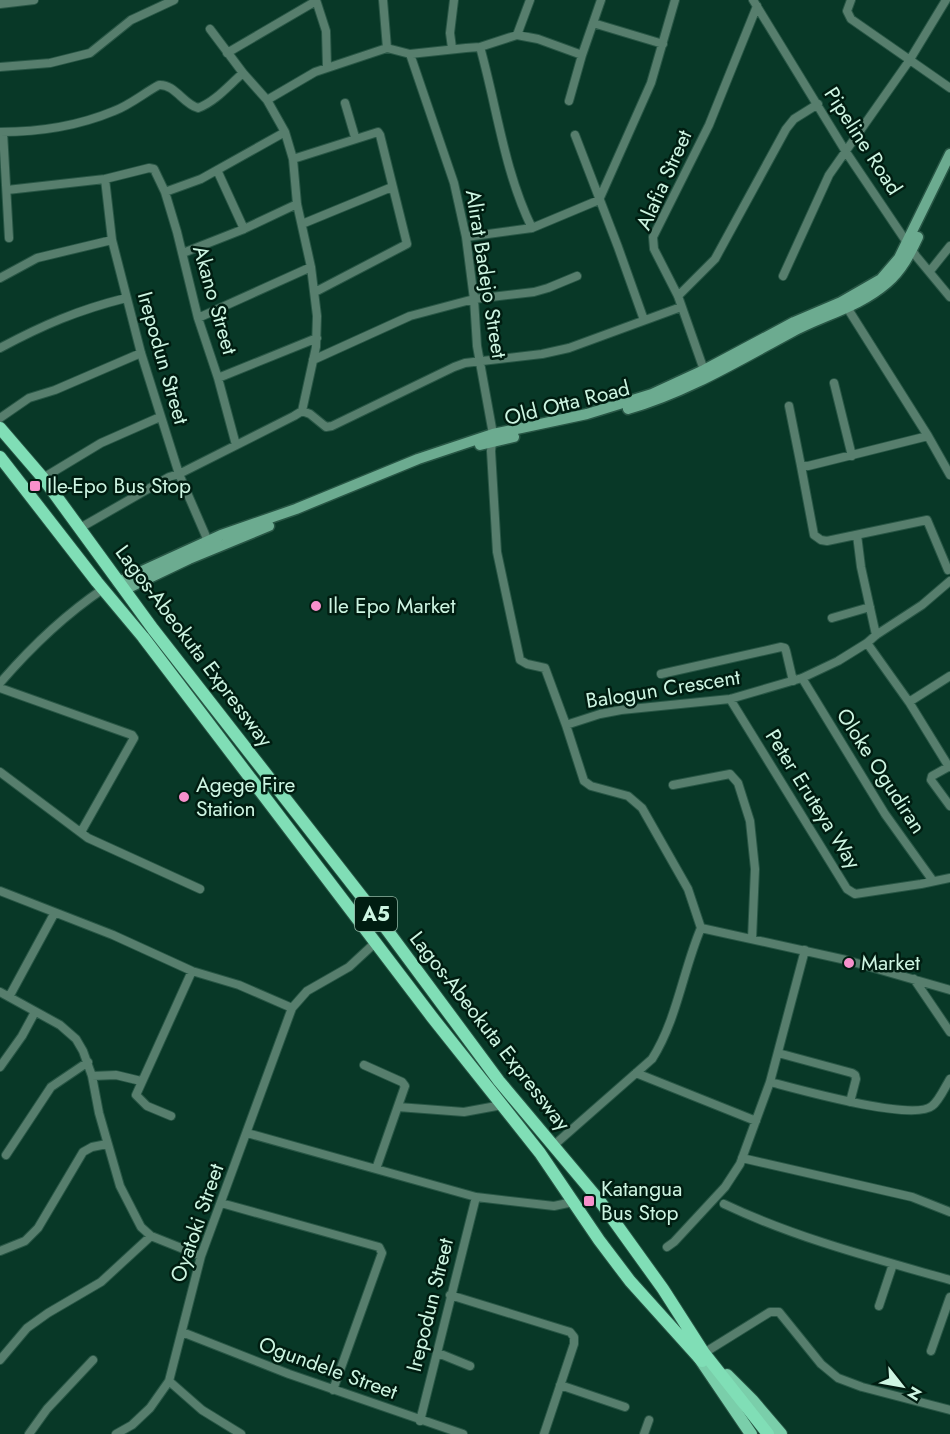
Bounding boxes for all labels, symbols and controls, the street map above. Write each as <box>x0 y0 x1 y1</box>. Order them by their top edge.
street label: Pipeline Road <box>817 81 909 201</box>
street label: Alafia Street <box>629 125 699 235</box>
street label: Alirat Badejo Street <box>458 187 514 361</box>
street label: Akano Street <box>185 242 245 358</box>
street label: Irepodun Street <box>130 288 196 428</box>
street label: Old Otta Road <box>501 373 633 433</box>
place label: Ile-Epo Bus Stop <box>47 471 191 501</box>
marker: Ile-Epo Bus Stop <box>28 479 42 493</box>
street label: Lagos-Abeokuta Expressway <box>108 539 280 754</box>
place label: Ile Epo Market <box>328 591 455 621</box>
marker: Ile Epo Market <box>309 599 323 613</box>
street label: Balogun Crescent <box>584 662 742 716</box>
street label: Oloke Ogudiran <box>829 702 933 840</box>
street label: Peter Eruteya Way <box>758 723 868 875</box>
place label: Agege Fire Station <box>196 770 296 824</box>
marker: Agege Fire Station <box>177 790 191 804</box>
road number: A5 <box>355 897 397 931</box>
street label: Lagos-Abeokuta Expressway <box>402 925 578 1138</box>
place label: Market <box>861 948 920 978</box>
marker: Market <box>842 956 856 970</box>
street label: Oyatoki Street <box>163 1160 231 1286</box>
place label: Katangua Bus Stop <box>601 1174 682 1228</box>
marker: Katangua Bus Stop <box>582 1194 596 1208</box>
street label: Irepodun Street <box>399 1235 461 1375</box>
street label: Ogundele Street <box>255 1329 401 1407</box>
north arrow <box>872 1356 932 1416</box>
text: N <box>901 1382 928 1405</box>

